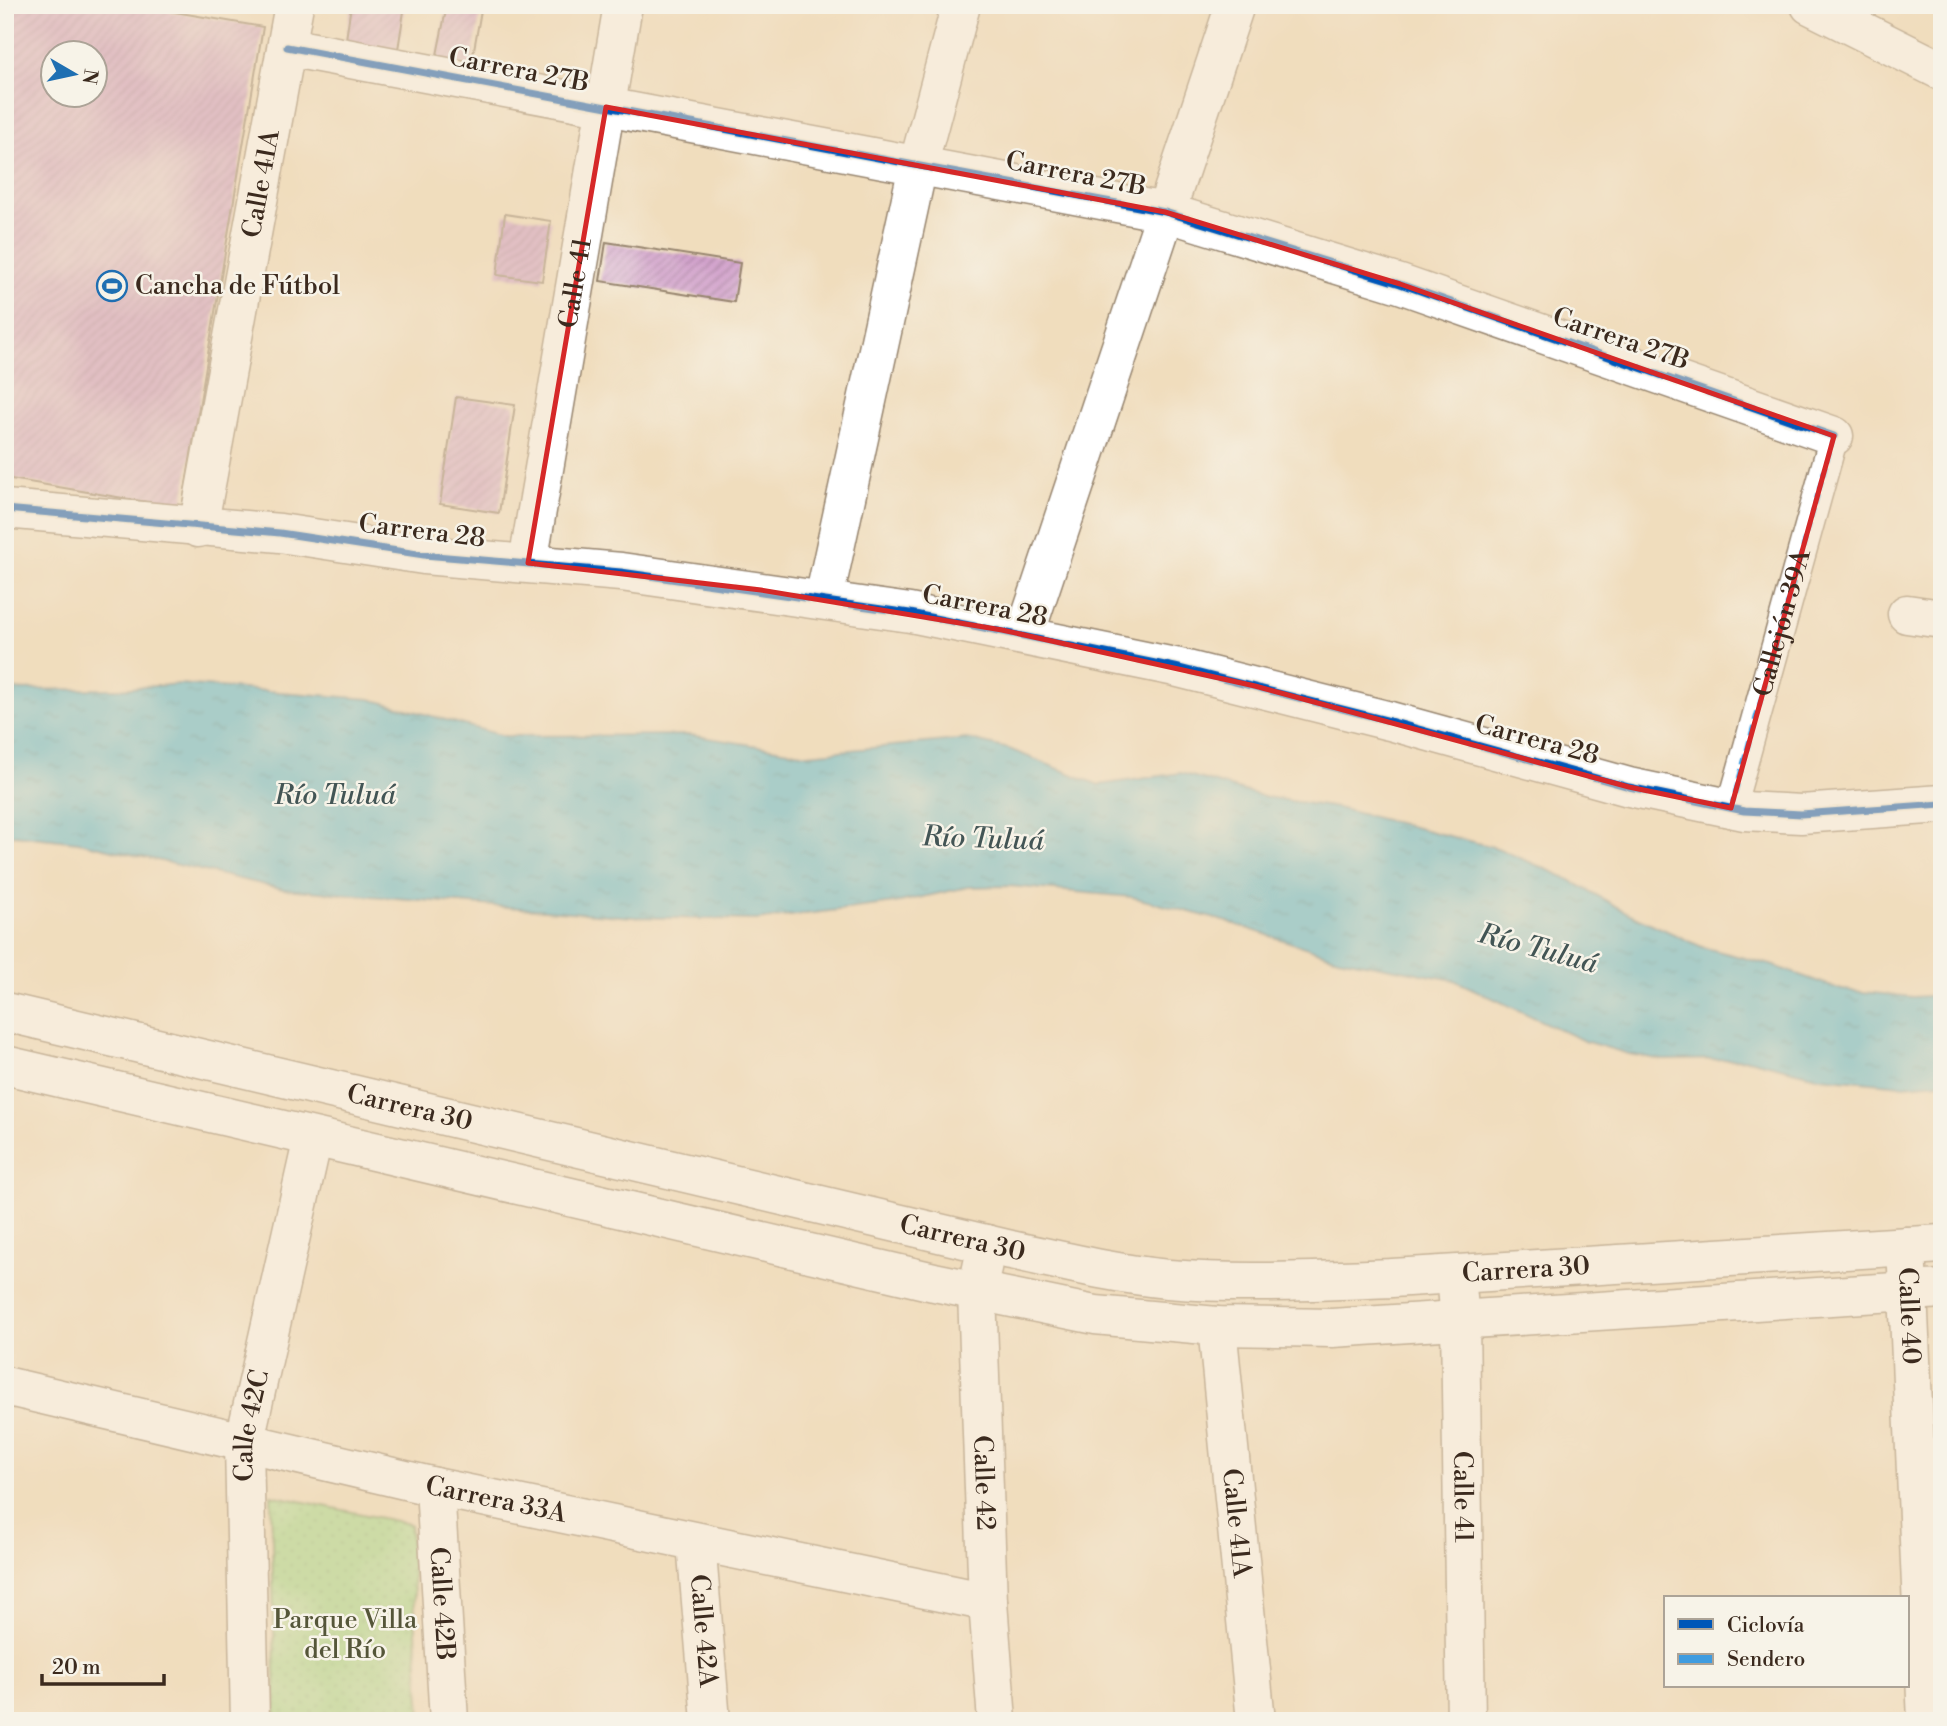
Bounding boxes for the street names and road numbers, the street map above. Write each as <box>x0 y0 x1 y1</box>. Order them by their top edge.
street label: Carrera 27B <box>446 41 592 99</box>
street label: Calle 41A <box>236 126 287 240</box>
street label: Carrera 27B <box>1003 145 1149 203</box>
street label: Calle 41 <box>552 235 599 331</box>
street label: Carrera 27B <box>1548 301 1694 377</box>
street label: Carrera 28 <box>357 507 487 555</box>
street label: Callejón 39A <box>1747 545 1818 700</box>
street label: Carrera 28 <box>919 578 1051 634</box>
street label: Carrera 28 <box>1471 708 1603 772</box>
street label: Carrera 30 <box>344 1077 476 1138</box>
street label: Carrera 30 <box>896 1208 1028 1269</box>
street label: Carrera 30 <box>1461 1250 1591 1290</box>
street label: Calle 40 <box>1891 1266 1927 1365</box>
street label: Calle 42C <box>228 1367 276 1482</box>
street label: Calle 42 <box>966 1435 1001 1531</box>
street label: Calle 41 <box>1446 1451 1479 1543</box>
street label: Calle 41A <box>1215 1467 1258 1580</box>
street label: Carrera 33A <box>422 1469 570 1530</box>
street label: Calle 42B <box>423 1546 461 1661</box>
street label: Calle 42A <box>683 1573 724 1690</box>

